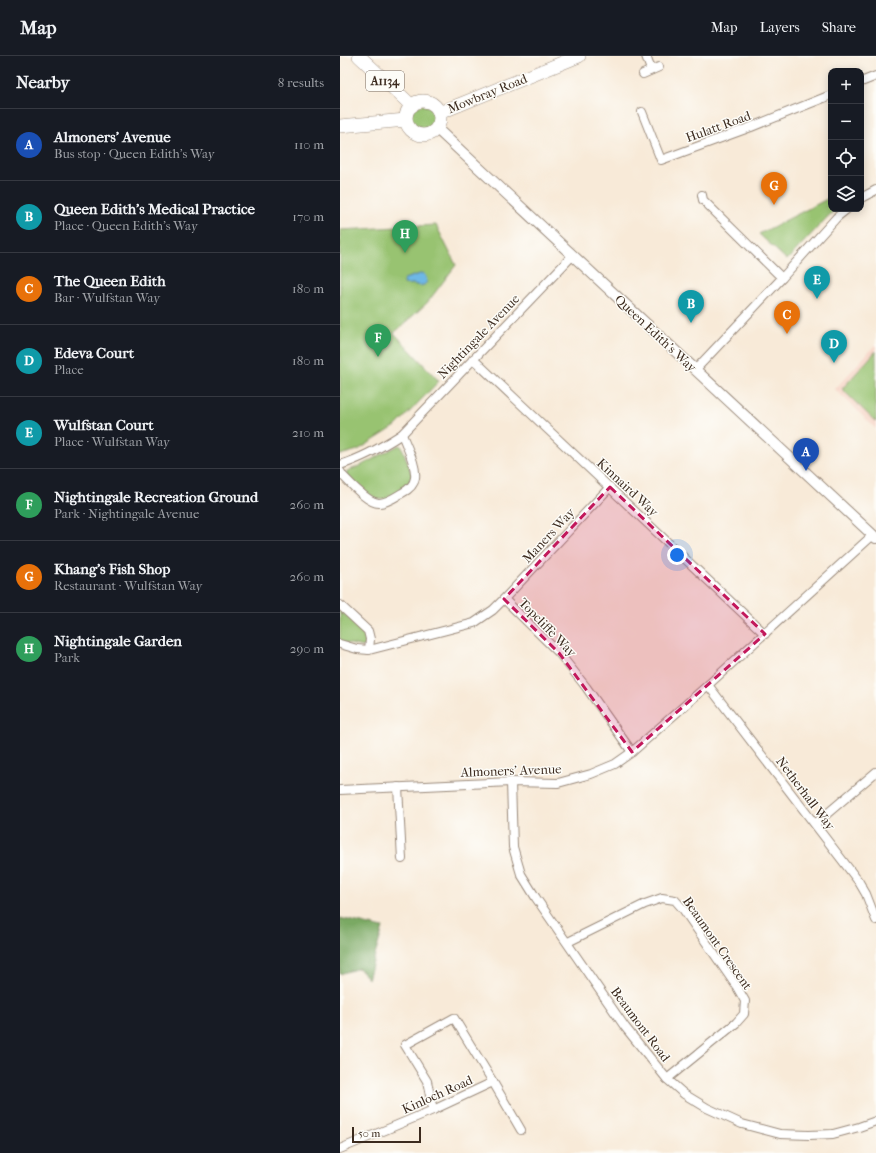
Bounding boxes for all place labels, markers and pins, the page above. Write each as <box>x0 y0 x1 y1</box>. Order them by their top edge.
pin: G <box>761 172 787 205</box>
pin: H <box>392 220 418 253</box>
pin: E <box>804 266 830 299</box>
pin: B <box>678 290 704 323</box>
pin: C <box>774 301 800 334</box>
pin: F <box>365 324 391 357</box>
pin: D <box>821 330 847 363</box>
pin: A <box>793 438 819 471</box>

